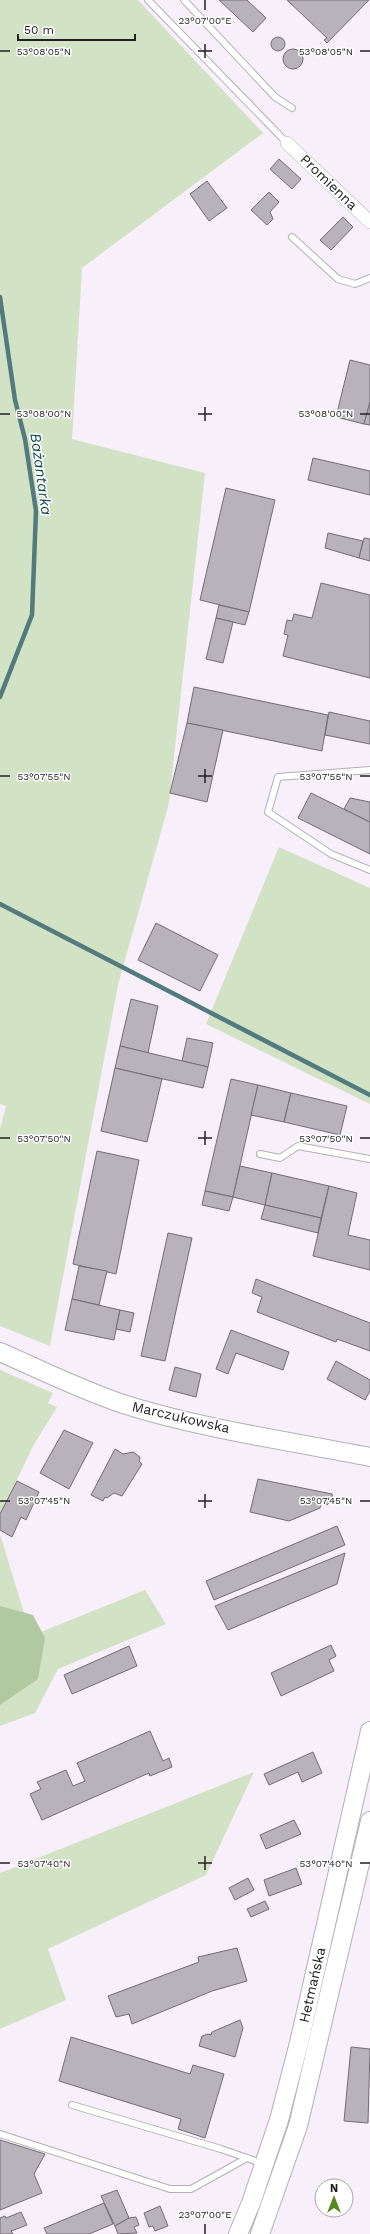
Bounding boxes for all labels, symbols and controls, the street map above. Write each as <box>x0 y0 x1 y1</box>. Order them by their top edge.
text: 23°07'00"E <box>178 15 232 26</box>
scale bar <box>18 16 135 42</box>
text: 50 m <box>24 23 54 37</box>
text: 53°08'05"N <box>17 46 71 57</box>
text: 53°08'05"N <box>299 46 353 57</box>
street label: Promienna <box>297 151 361 213</box>
text: 53°08'00"N <box>17 408 71 419</box>
text: 53°08'00"N <box>299 408 353 419</box>
water label: Bażantarka <box>26 432 56 516</box>
text: 53°07'55"N <box>17 771 71 782</box>
text: 53°07'55"N <box>299 771 353 782</box>
text: 53°07'50"N <box>17 1133 71 1144</box>
text: 53°07'50"N <box>299 1133 353 1144</box>
street label: Marczukowska <box>131 1398 231 1436</box>
text: 53°07'45"N <box>18 1495 70 1506</box>
text: 53°07'45"N <box>300 1495 352 1506</box>
text: 53°07'40"N <box>17 1858 71 1869</box>
text: 53°07'40"N <box>299 1858 353 1869</box>
street label: Hetmańska <box>296 1946 328 2024</box>
north arrow <box>314 2178 354 2218</box>
text: N <box>330 2182 338 2195</box>
text: 23°07'00"E <box>178 2209 232 2220</box>

